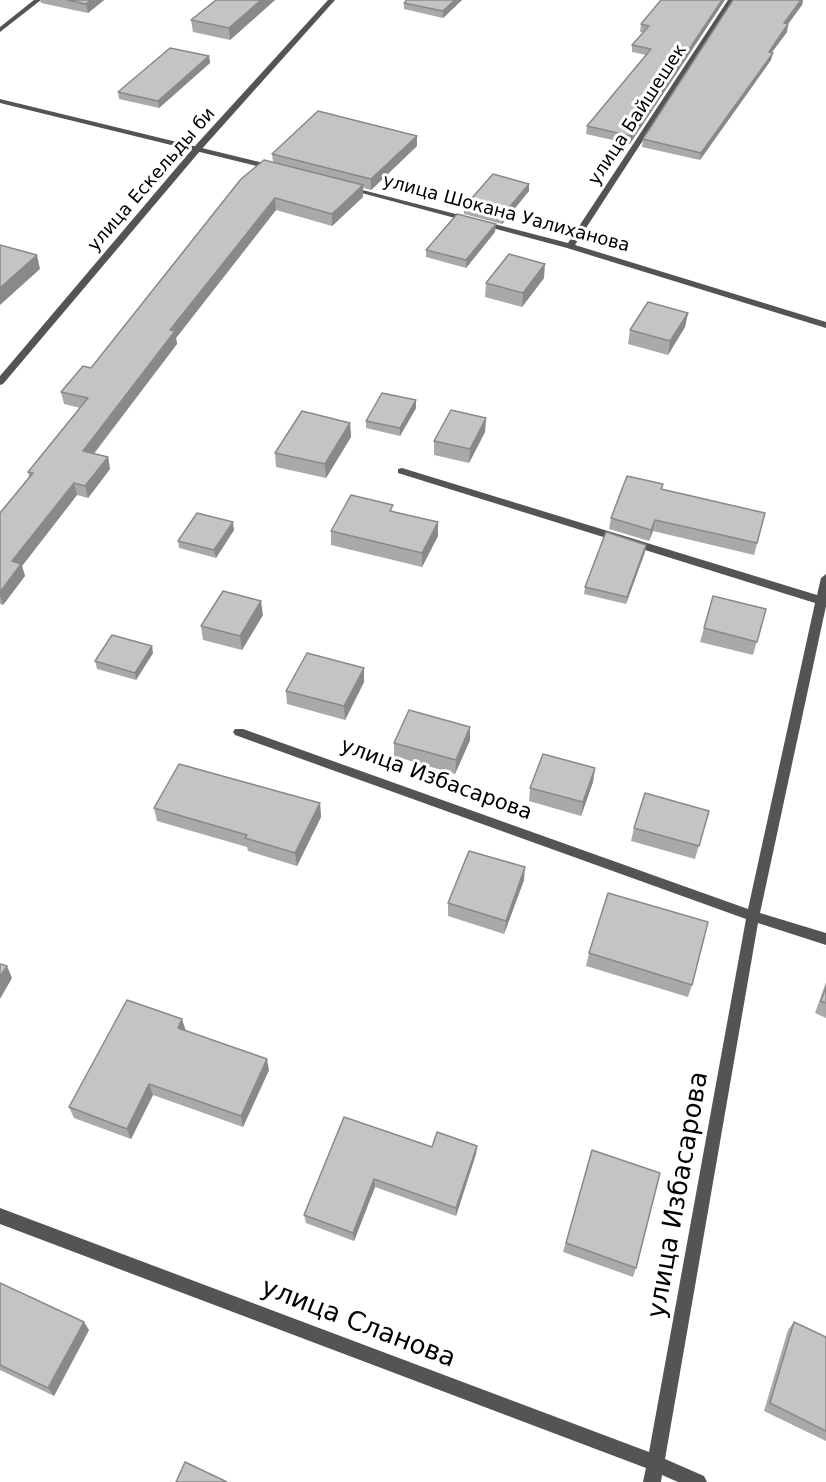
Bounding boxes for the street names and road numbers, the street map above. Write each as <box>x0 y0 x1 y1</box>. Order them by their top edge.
street label: улица Байшешек <box>584 40 692 190</box>
street label: улица Ескельды би <box>84 104 220 256</box>
street label: улица Шокана Уалиханова <box>380 171 632 257</box>
street label: улица Избасарова <box>337 734 535 826</box>
street label: улица Избасарова <box>642 1069 716 1321</box>
street label: улица Сланова <box>256 1273 460 1375</box>

